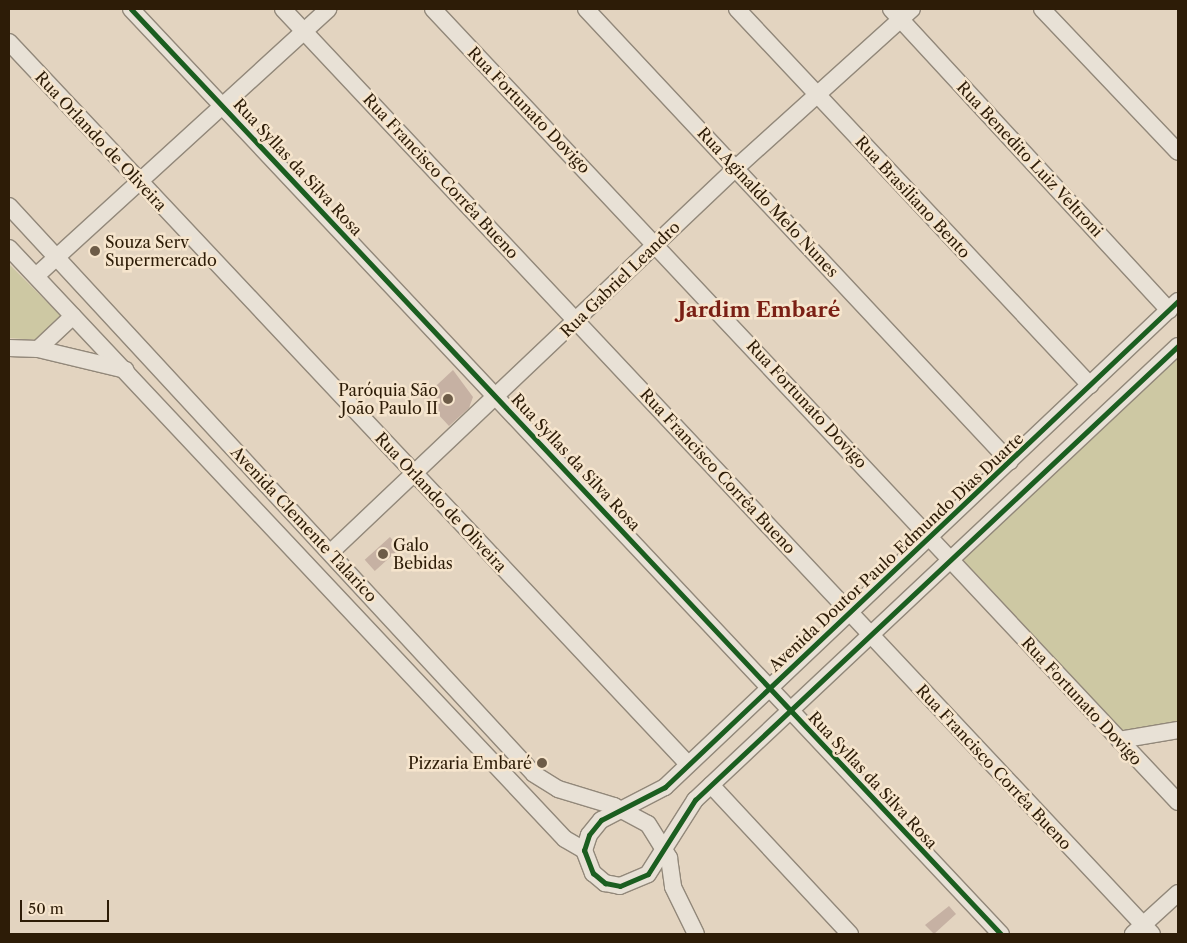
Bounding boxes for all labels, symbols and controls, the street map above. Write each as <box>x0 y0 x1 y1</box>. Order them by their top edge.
street label: Rua Fortunato Dovigo <box>464 43 594 177</box>
street label: Rua Orlando de Oliveira <box>31 67 171 215</box>
street label: Rua Benedito Luiz Veltroni <box>953 77 1107 241</box>
street label: Rua Francisco Corrêa Bueno <box>359 89 523 263</box>
street label: Rua Syllas da Silva Rosa <box>229 94 367 240</box>
street label: Rua Aginaldo Melo Nunes <box>693 123 843 281</box>
street label: Rua Brasiliano Bento <box>851 132 975 262</box>
street label: Rua Gabriel Leandro <box>556 217 684 341</box>
place label: Souza Serv Supermercado <box>105 232 217 270</box>
marker: Souza Serv Supermercado <box>89 245 101 257</box>
district label: Jardim Embaré <box>678 297 840 323</box>
street label: Rua Fortunato Dovigo <box>743 336 871 472</box>
place label: Paróquia São João Paulo II <box>338 380 438 418</box>
street label: Rua Francisco Corrêa Bueno <box>636 384 800 558</box>
street label: Rua Syllas da Silva Rosa <box>507 389 645 535</box>
marker: Paróquia São João Paulo II <box>442 393 454 405</box>
street label: Rua Orlando de Oliveira <box>371 428 511 576</box>
street label: Avenida Doutor Paulo Edmundo Dias Duarte <box>765 429 1027 675</box>
street label: Avenida Clemente Talarico <box>227 442 381 606</box>
place label: Galo Bebidas <box>393 535 453 573</box>
marker: Galo Bebidas <box>377 548 389 560</box>
street label: Rua Fortunato Dovigo <box>1018 633 1146 769</box>
street label: Rua Francisco Corrêa Bueno <box>912 680 1076 854</box>
street label: Rua Syllas da Silva Rosa <box>804 707 942 853</box>
place label: Pizzaria Embaré <box>408 753 532 773</box>
marker: Pizzaria Embaré <box>536 757 548 769</box>
scale bar <box>22 890 111 922</box>
text: 50 m <box>28 899 64 918</box>

